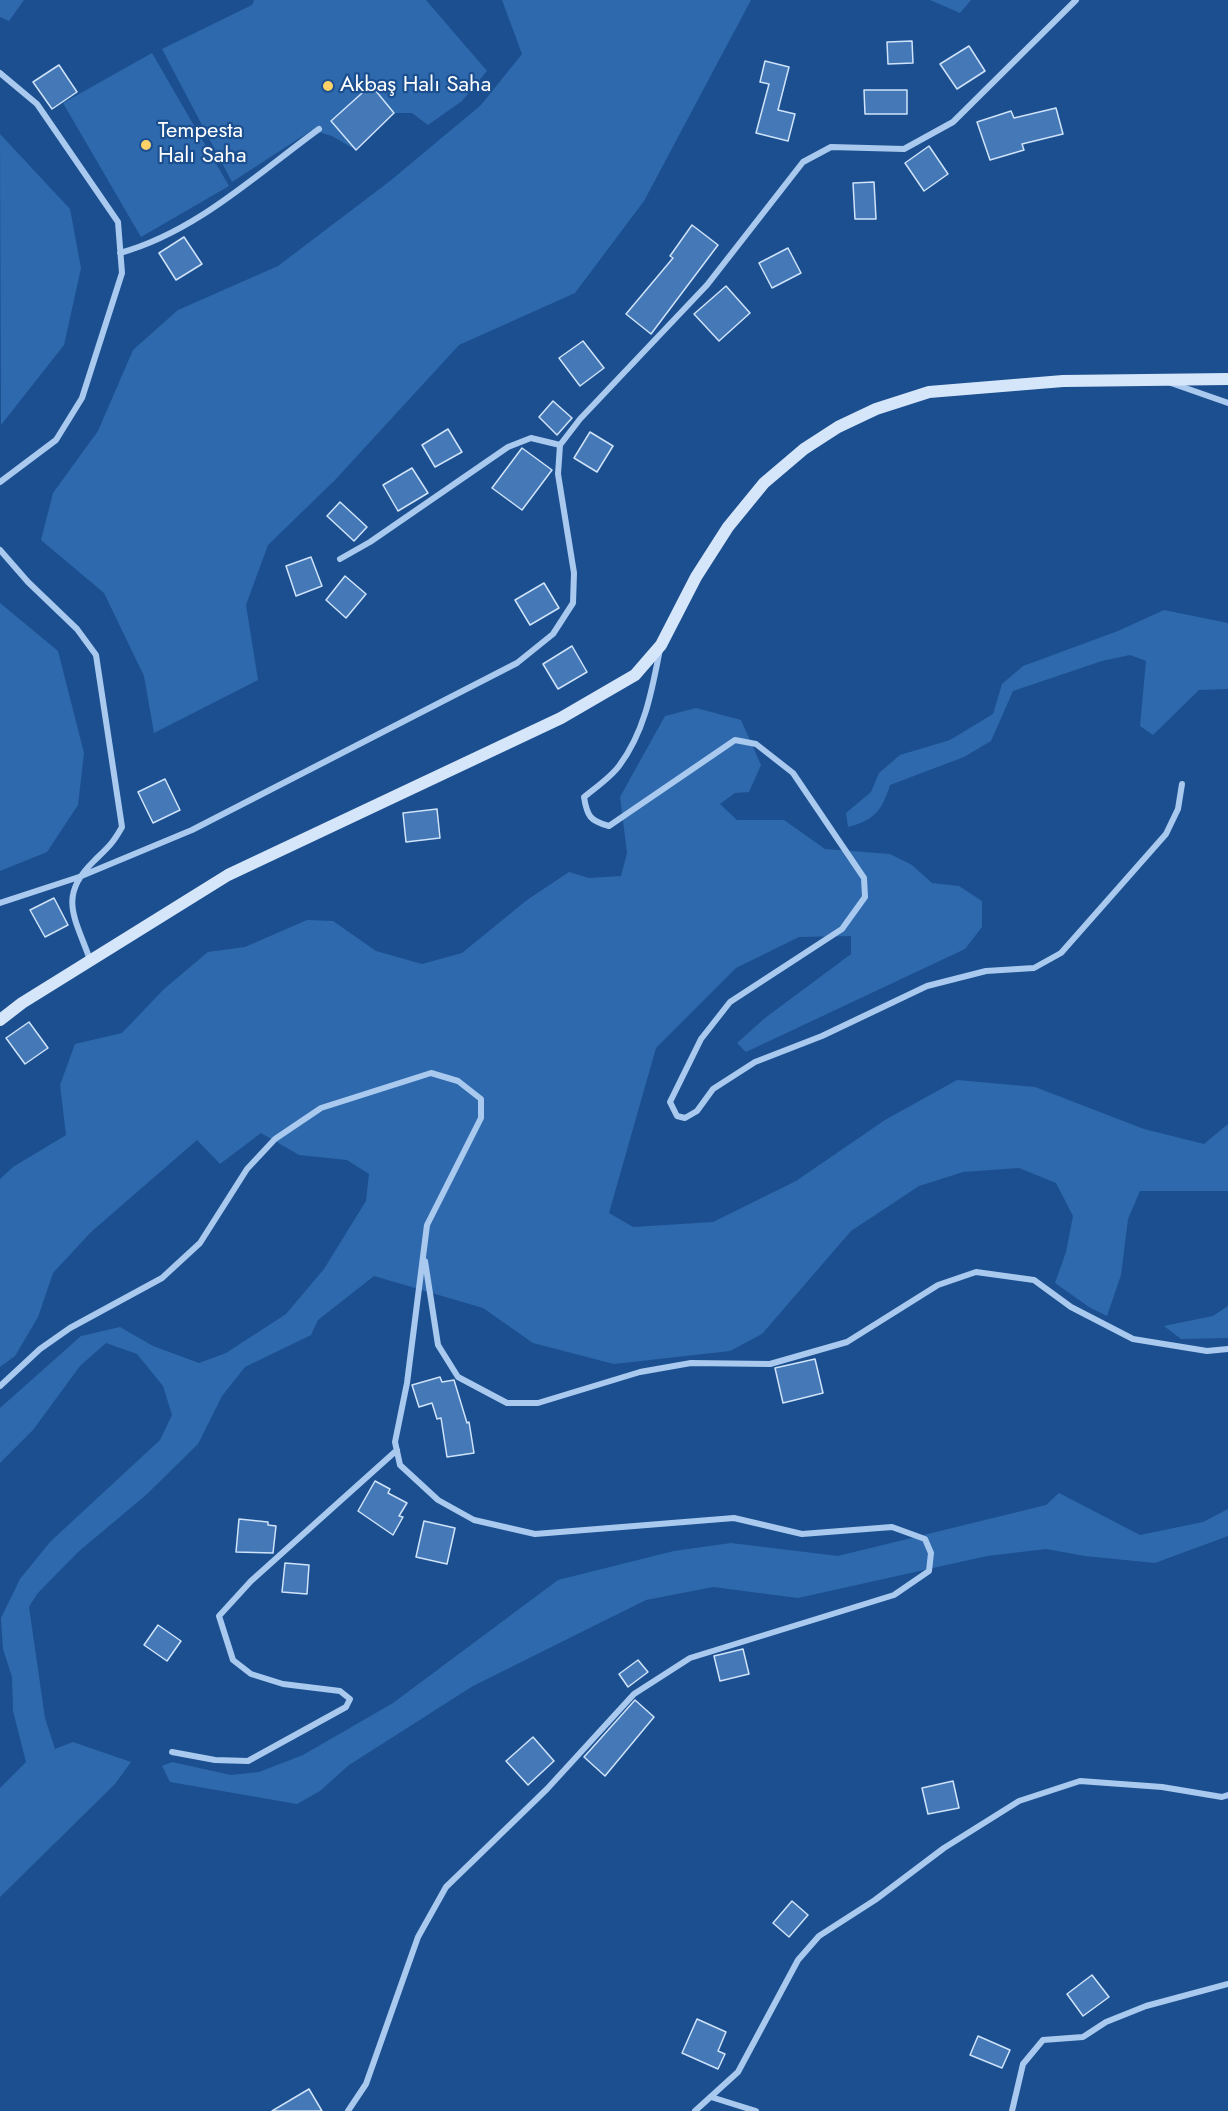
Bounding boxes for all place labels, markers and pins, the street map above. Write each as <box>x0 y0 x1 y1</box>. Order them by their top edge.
place label: Akbaş Halı Saha <box>340 73 491 99</box>
marker: Akbaş Halı Saha <box>321 79 335 93</box>
place label: Tempesta Halı Saha <box>158 119 246 170</box>
marker: Tempesta Halı Saha <box>139 138 153 152</box>

